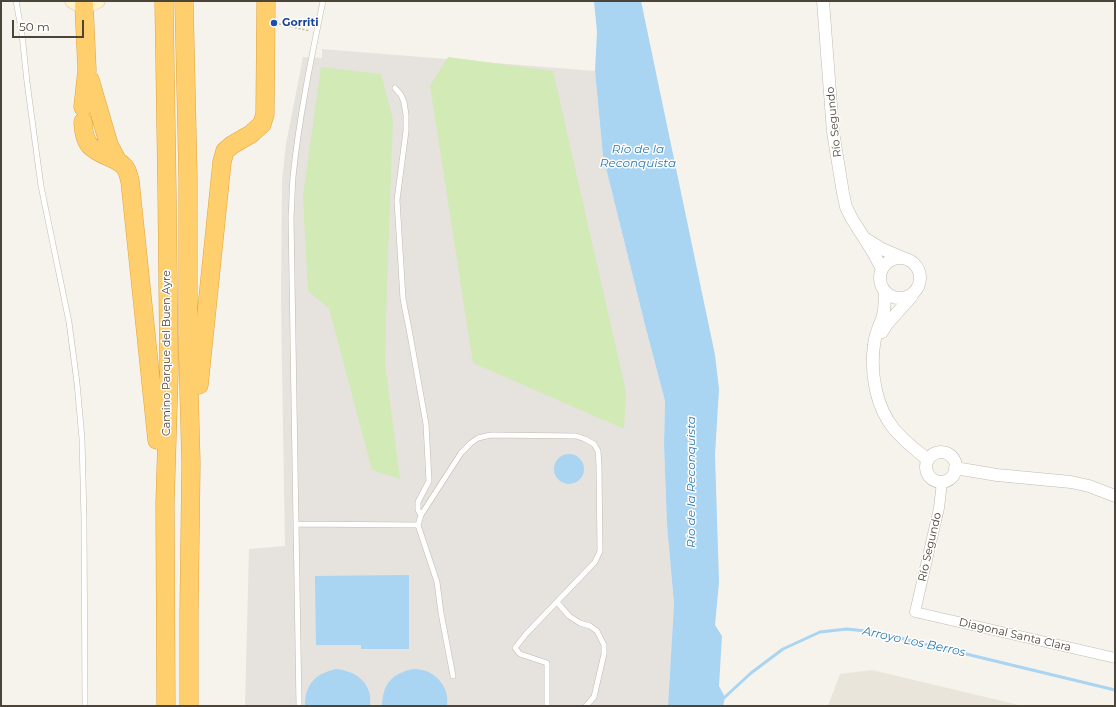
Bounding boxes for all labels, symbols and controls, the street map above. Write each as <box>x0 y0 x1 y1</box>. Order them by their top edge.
scale bar <box>14 12 86 38</box>
place label: Gorriti <box>282 16 318 30</box>
marker: Gorriti <box>269 18 279 28</box>
text: 50 m <box>19 19 50 34</box>
street label: Río Segundo <box>824 86 844 158</box>
water label: Río de la Reconquista <box>600 142 676 170</box>
street label: Camino Parque del Buen Ayre <box>160 270 174 436</box>
water label: Río de la Reconquista <box>684 416 698 548</box>
street label: Río Segundo <box>916 511 944 583</box>
street label: Diagonal Santa Clara <box>958 616 1072 654</box>
water label: Arroyo Los Berros <box>861 624 967 660</box>

